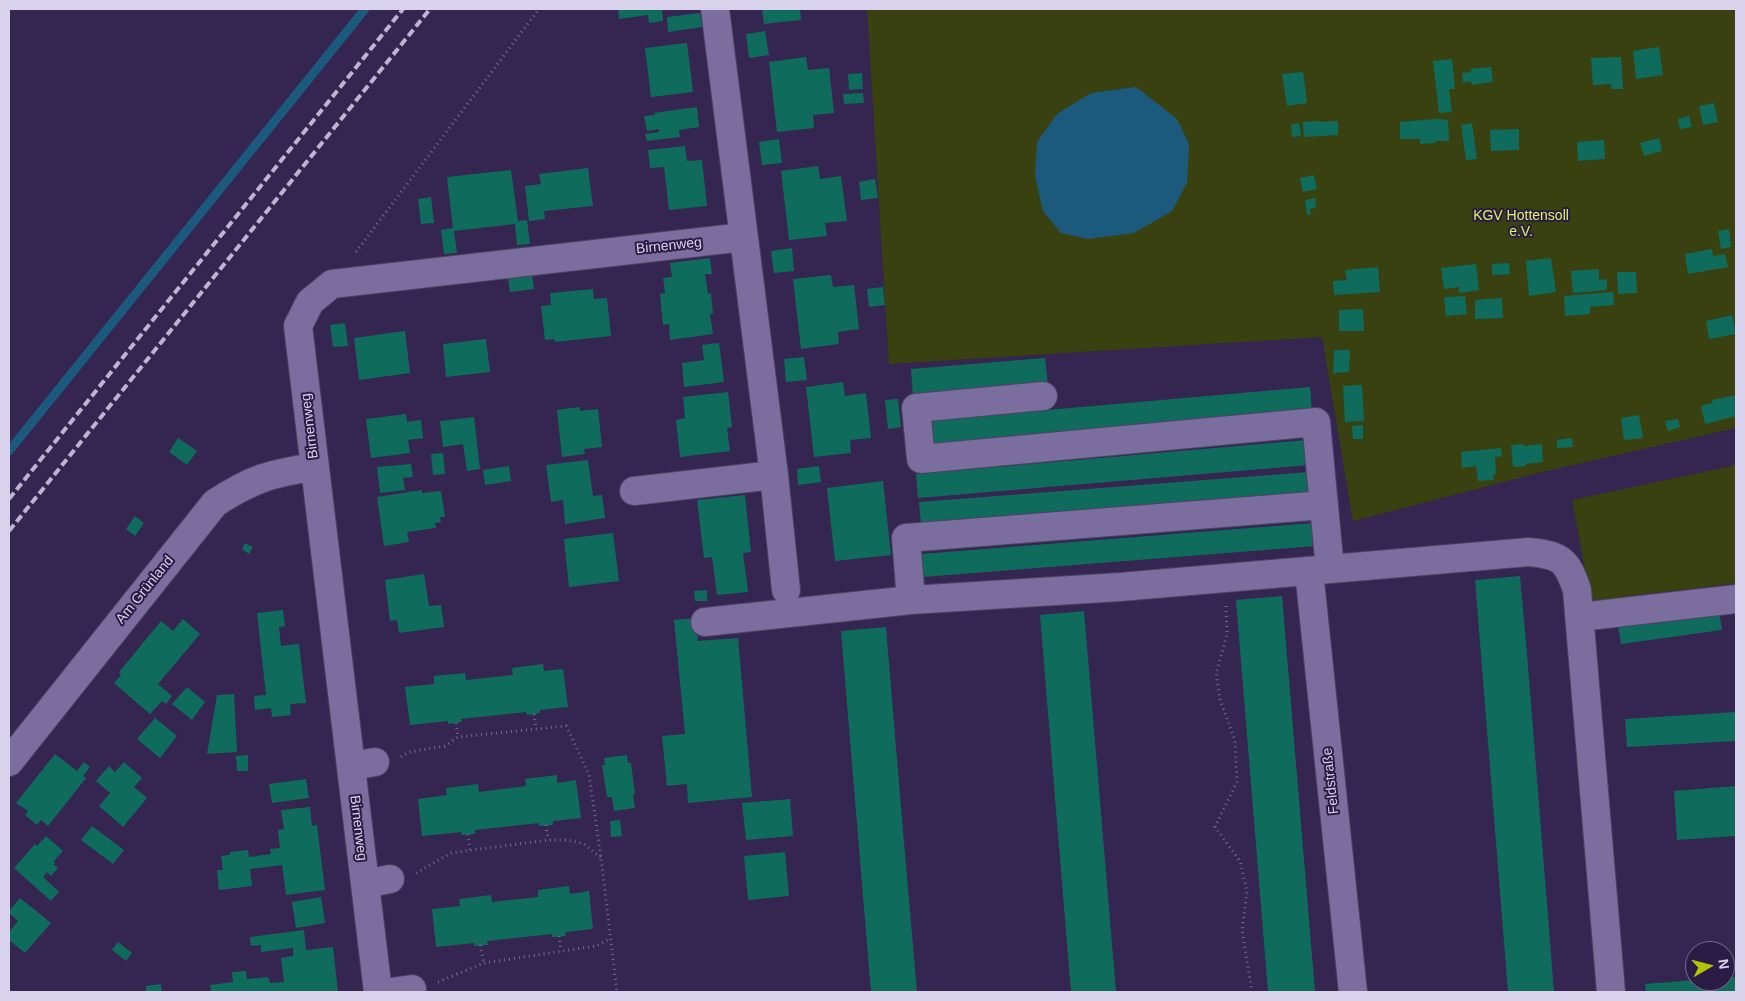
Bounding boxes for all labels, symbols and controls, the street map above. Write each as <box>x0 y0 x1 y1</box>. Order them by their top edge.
park label: KGV Hottensoll e.V. <box>1473 208 1569 240</box>
street label: Birnenweg <box>635 234 703 258</box>
street label: Birnenweg <box>298 392 322 460</box>
street label: Am Grünland <box>113 553 177 627</box>
street label: Feldstraße <box>1319 747 1343 815</box>
street label: Birnenweg <box>346 794 370 862</box>
north arrow <box>1685 941 1735 991</box>
text: N <box>1715 958 1732 970</box>

